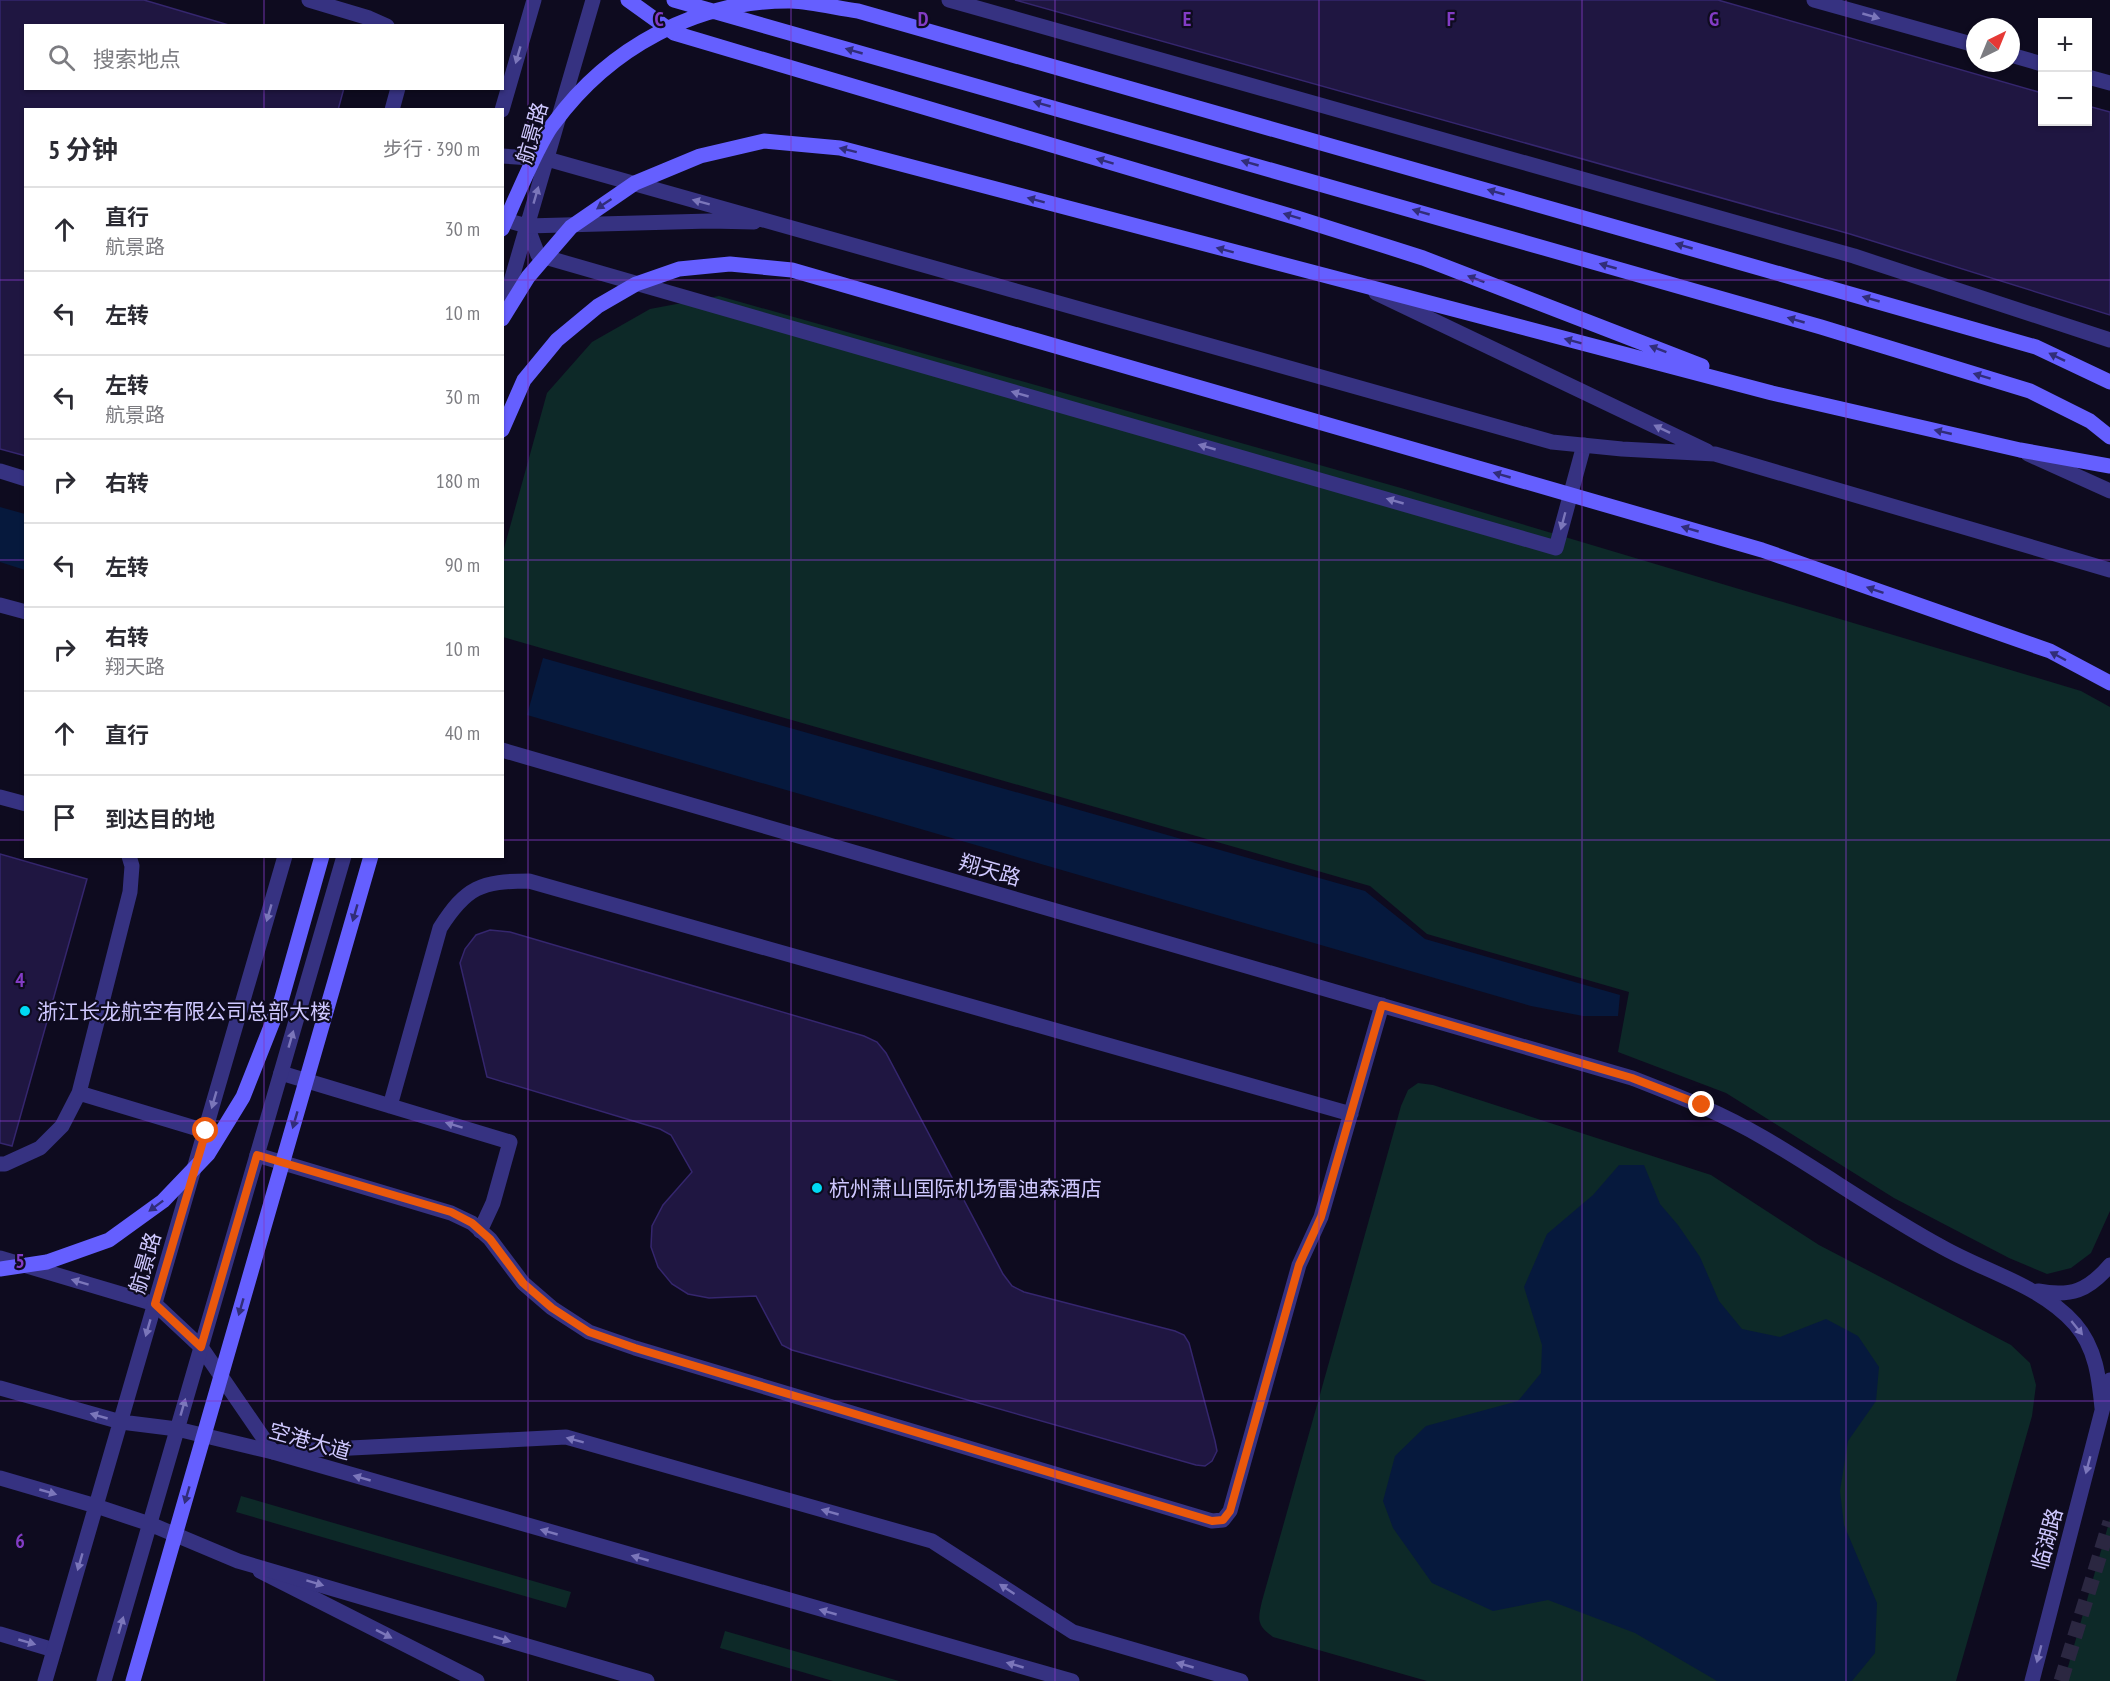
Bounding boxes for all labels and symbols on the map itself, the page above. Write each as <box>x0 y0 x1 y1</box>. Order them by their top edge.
text: C <box>654 6 664 32</box>
text: D <box>918 6 929 32</box>
text: E <box>1183 6 1191 32</box>
text: F <box>1447 6 1455 32</box>
text: G <box>1709 6 1719 32</box>
one-way arrow <box>1862 12 1880 21</box>
north arrow <box>1966 18 2020 72</box>
one-way arrow <box>513 46 522 64</box>
one-way arrow <box>845 46 863 55</box>
street label: 航景路 <box>510 99 554 167</box>
one-way arrow <box>1033 99 1051 108</box>
one-way arrow <box>839 144 857 154</box>
one-way arrow <box>1096 156 1114 165</box>
one-way arrow <box>1241 158 1259 167</box>
one-way arrow <box>532 186 541 204</box>
one-way arrow <box>1487 187 1505 197</box>
one-way arrow <box>1027 194 1046 204</box>
one-way arrow <box>692 196 710 206</box>
one-way arrow <box>597 198 613 210</box>
one-way arrow <box>1412 207 1430 216</box>
one-way arrow <box>1283 211 1301 221</box>
one-way arrow <box>1675 241 1693 250</box>
one-way arrow <box>1216 244 1234 254</box>
one-way arrow <box>1599 261 1617 270</box>
one-way arrow <box>1467 274 1485 283</box>
one-way arrow <box>1862 294 1880 303</box>
one-way arrow <box>1786 315 1804 324</box>
one-way arrow <box>1564 336 1582 345</box>
one-way arrow <box>1649 344 1667 353</box>
one-way arrow <box>2049 352 2066 361</box>
one-way arrow <box>1973 371 1991 380</box>
one-way arrow <box>1011 389 1029 398</box>
one-way arrow <box>1653 425 1671 435</box>
one-way arrow <box>1933 427 1952 437</box>
one-way arrow <box>1198 442 1216 452</box>
one-way arrow <box>1493 470 1511 479</box>
one-way arrow <box>1386 496 1404 505</box>
one-way arrow <box>1558 512 1567 530</box>
one-way arrow <box>1681 524 1699 533</box>
one-way arrow <box>1866 584 1884 594</box>
one-way arrow <box>2050 651 2067 661</box>
street label: 翔天路 <box>956 848 1024 892</box>
one-way arrow <box>264 904 273 922</box>
one-way arrow <box>350 904 359 922</box>
text: 4 <box>15 967 25 993</box>
place label: 浙江长龙航空有限公司总部大楼 <box>37 998 331 1025</box>
marker: 浙江长龙航空有限公司总部大楼 <box>18 1004 32 1018</box>
one-way arrow <box>287 1030 296 1048</box>
one-way arrow <box>209 1091 218 1109</box>
route end <box>1688 1091 1714 1117</box>
one-way arrow <box>290 1111 299 1129</box>
route start <box>192 1117 218 1143</box>
one-way arrow <box>445 1120 463 1129</box>
place label: 杭州萧山国际机场雷迪森酒店 <box>829 1175 1102 1202</box>
marker: 杭州萧山国际机场雷迪森酒店 <box>810 1181 824 1195</box>
one-way arrow <box>148 1200 163 1212</box>
street label: 航景路 <box>123 1229 167 1297</box>
text: 5 <box>15 1248 25 1274</box>
one-way arrow <box>71 1277 89 1286</box>
one-way arrow <box>236 1299 245 1317</box>
one-way arrow <box>143 1319 152 1337</box>
one-way arrow <box>2070 1320 2082 1335</box>
one-way arrow <box>179 1398 188 1416</box>
one-way arrow <box>90 1411 108 1420</box>
street label: 空港大道 <box>266 1416 354 1466</box>
one-way arrow <box>566 1435 584 1444</box>
one-way arrow <box>2082 1456 2092 1474</box>
one-way arrow <box>353 1473 371 1482</box>
one-way arrow <box>181 1486 191 1504</box>
one-way arrow <box>39 1488 57 1497</box>
street label: 临湖路 <box>2026 1505 2068 1573</box>
one-way arrow <box>821 1507 839 1516</box>
one-way arrow <box>540 1527 558 1536</box>
text: 6 <box>15 1528 25 1554</box>
one-way arrow <box>75 1553 84 1571</box>
one-way arrow <box>631 1553 649 1562</box>
one-way arrow <box>306 1579 324 1588</box>
one-way arrow <box>999 1584 1015 1595</box>
one-way arrow <box>819 1606 837 1616</box>
one-way arrow <box>117 1616 126 1634</box>
one-way arrow <box>376 1630 393 1639</box>
one-way arrow <box>493 1635 511 1644</box>
one-way arrow <box>18 1638 36 1647</box>
one-way arrow <box>2034 1645 2043 1663</box>
one-way arrow <box>1006 1660 1024 1669</box>
one-way arrow <box>1176 1660 1194 1669</box>

